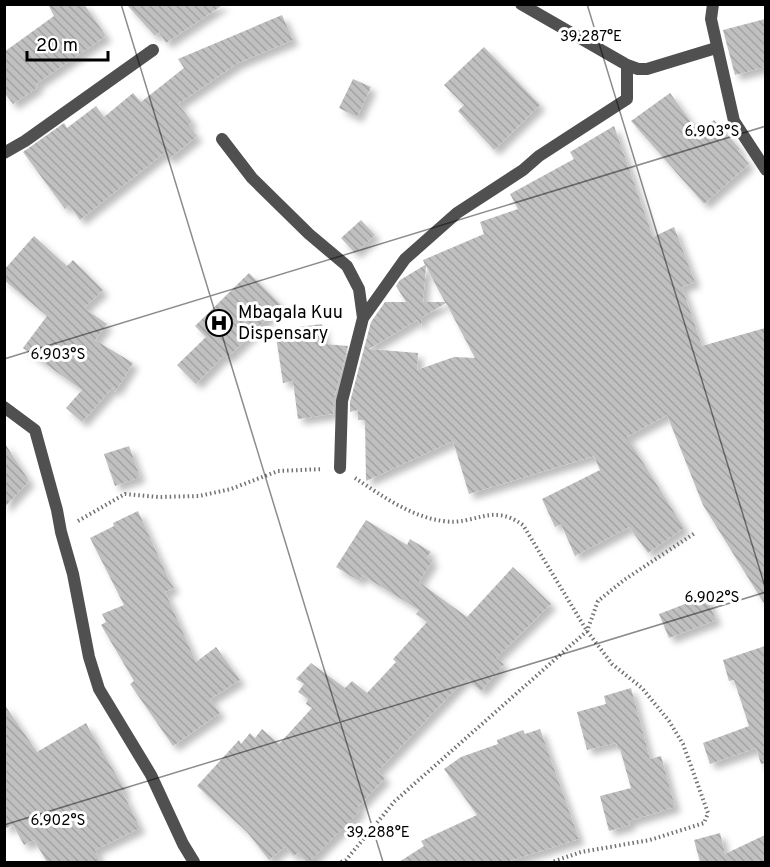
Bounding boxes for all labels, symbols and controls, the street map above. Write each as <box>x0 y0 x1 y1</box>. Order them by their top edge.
scale bar <box>27 24 108 62</box>
text: 39.287°E <box>560 28 622 47</box>
text: 20 m <box>36 35 78 58</box>
text: 6.903°S <box>685 123 739 142</box>
place label: Mbagala Kuu Dispensary <box>238 302 343 346</box>
hospital icon: Mbagala Kuu Dispensary <box>204 308 234 338</box>
text: 6.903°S <box>31 346 85 365</box>
text: 6.902°S <box>684 589 740 608</box>
text: 6.902°S <box>30 812 86 831</box>
text: 39.288°E <box>346 824 410 843</box>

